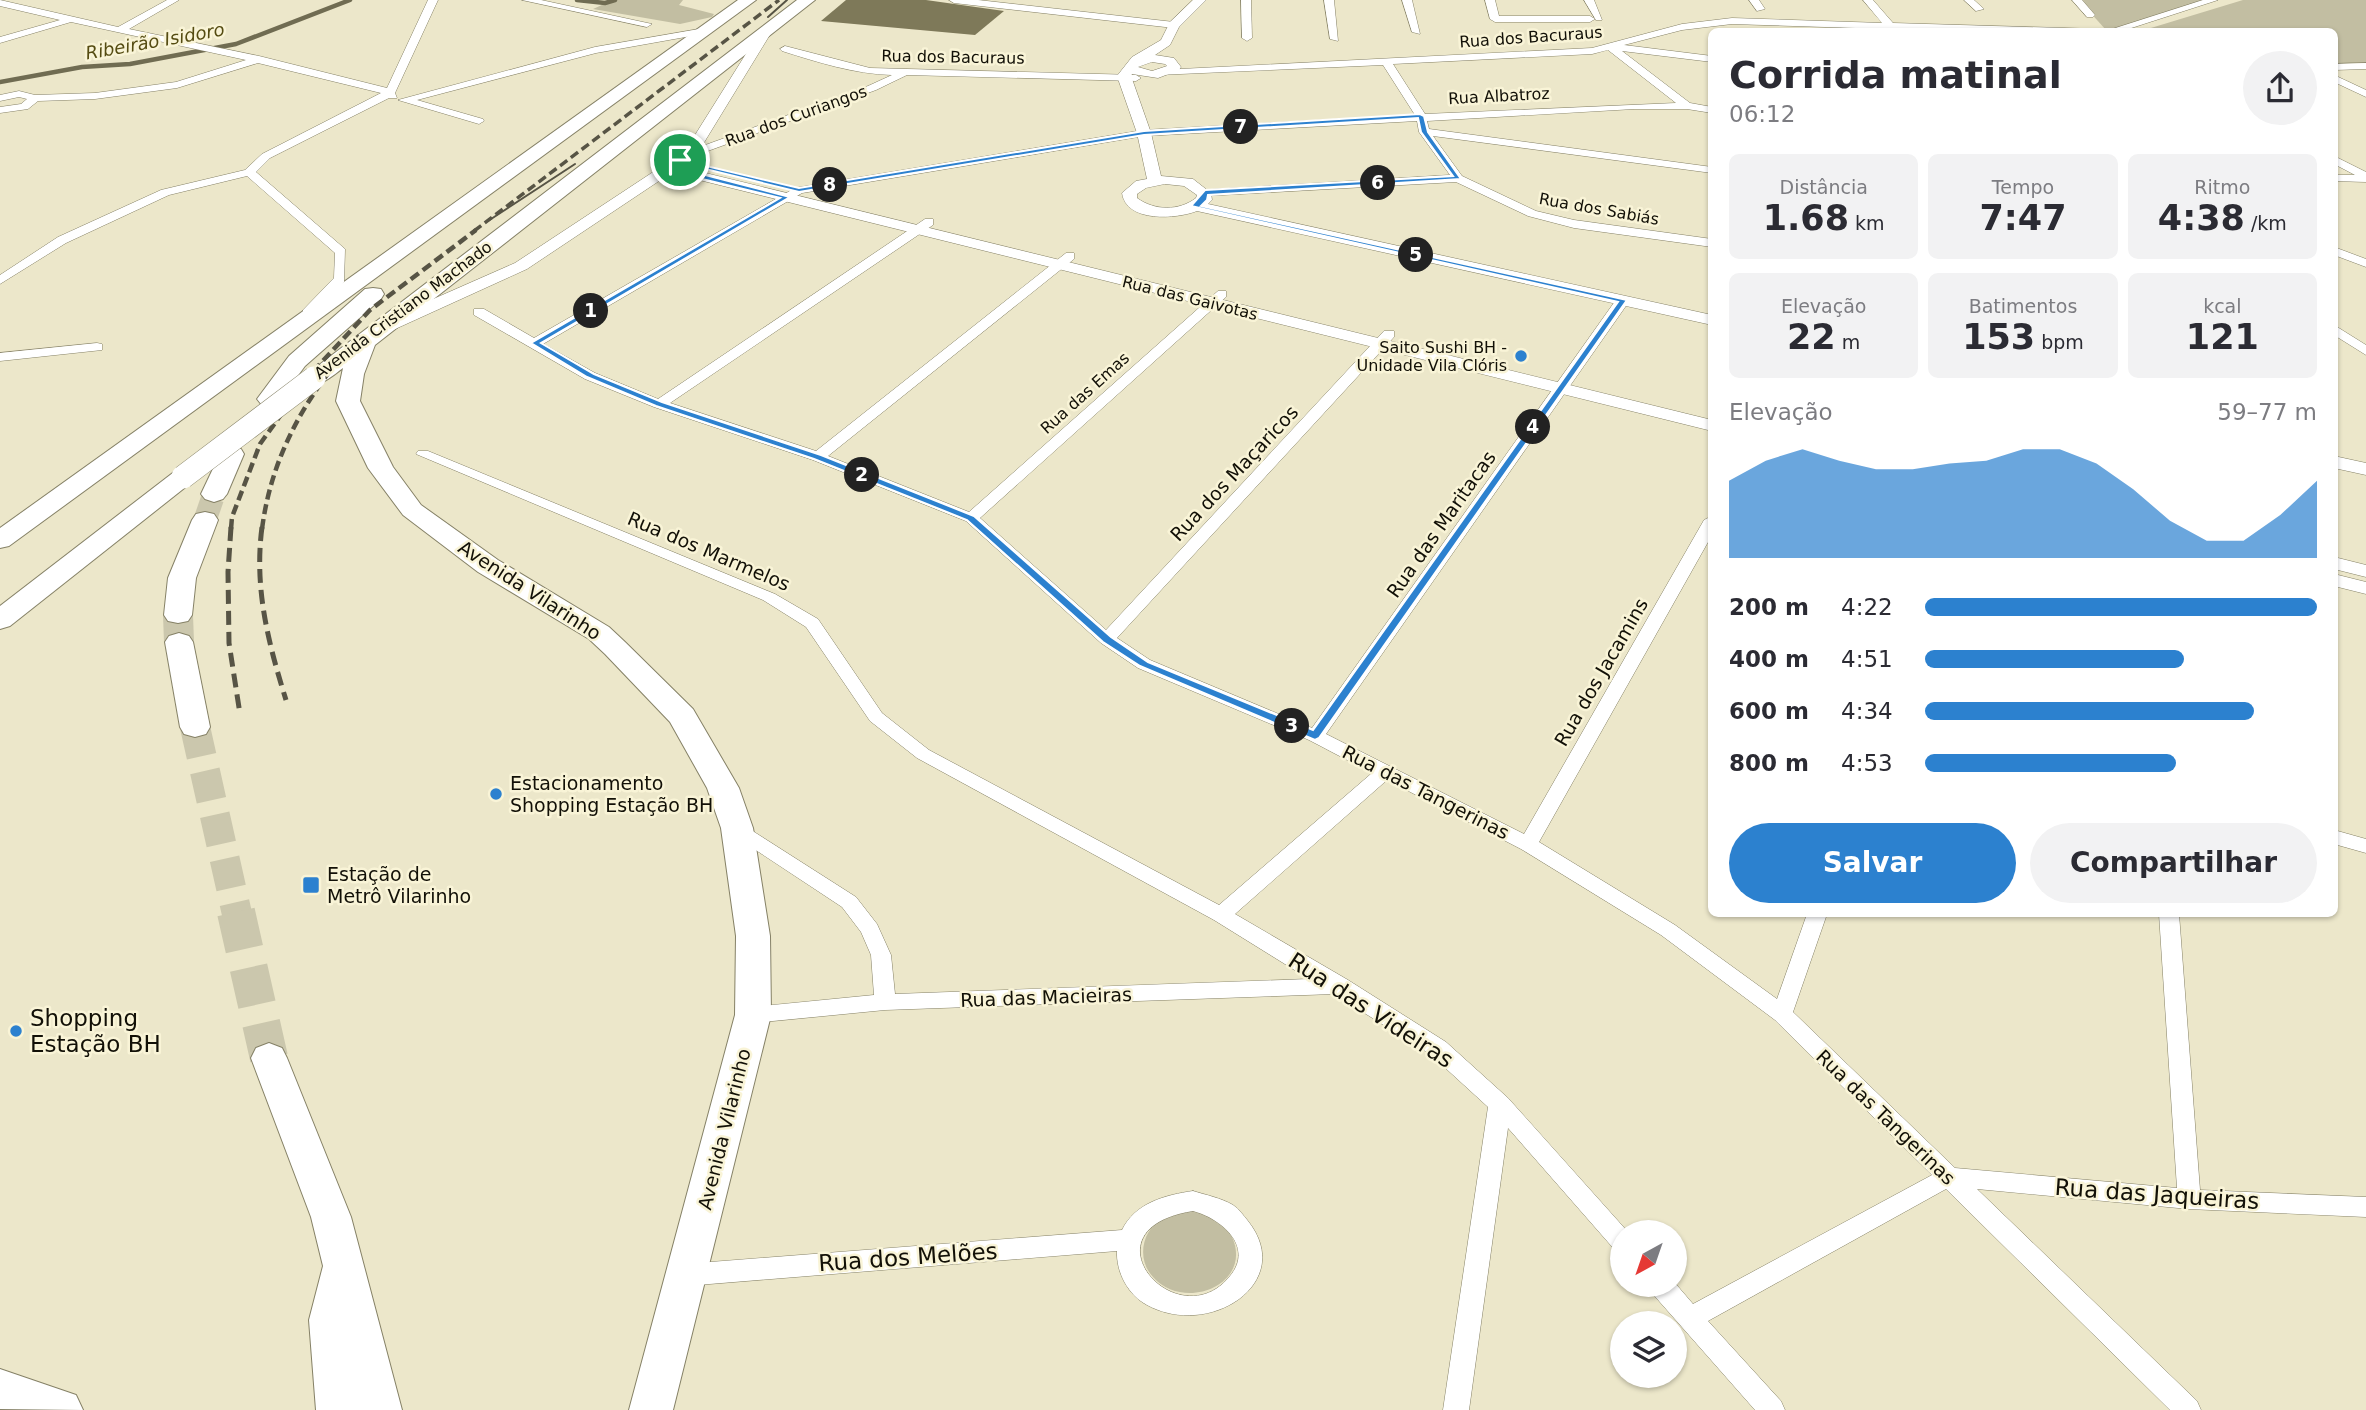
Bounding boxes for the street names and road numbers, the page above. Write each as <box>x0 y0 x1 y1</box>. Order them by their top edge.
street label: Rua dos Bacuraus <box>1459 23 1603 51</box>
street label: Rua dos Bacuraus <box>881 46 1025 68</box>
street label: Rua dos Curiangos <box>723 82 869 150</box>
street label: Rua Albatroz <box>1448 84 1550 108</box>
street label: Rua dos Sabiás <box>1538 189 1660 229</box>
street label: Avenida Cristiano Machado <box>310 237 496 383</box>
street label: Rua das Gaivotas <box>1120 272 1260 324</box>
street label: Rua das Emas <box>1037 348 1133 438</box>
street label: Rua dos Maçaricos <box>1166 401 1302 545</box>
street label: Rua das Maritacas <box>1382 446 1500 602</box>
street label: Rua dos Marmelos <box>625 507 793 595</box>
street label: Avenida Vilarinho <box>455 536 605 644</box>
street label: Rua dos Jacamins <box>1550 594 1652 750</box>
street label: Rua das Tangerinas <box>1339 740 1513 844</box>
street label: Rua das Videiras <box>1284 947 1458 1073</box>
street label: Rua das Macieiras <box>960 983 1132 1011</box>
street label: Rua das Tangerinas <box>1812 1045 1960 1189</box>
street label: Avenida Vilarinho <box>693 1046 755 1212</box>
street label: Rua das Jaqueiras <box>2054 1174 2260 1214</box>
street label: Rua dos Melões <box>818 1238 998 1276</box>

